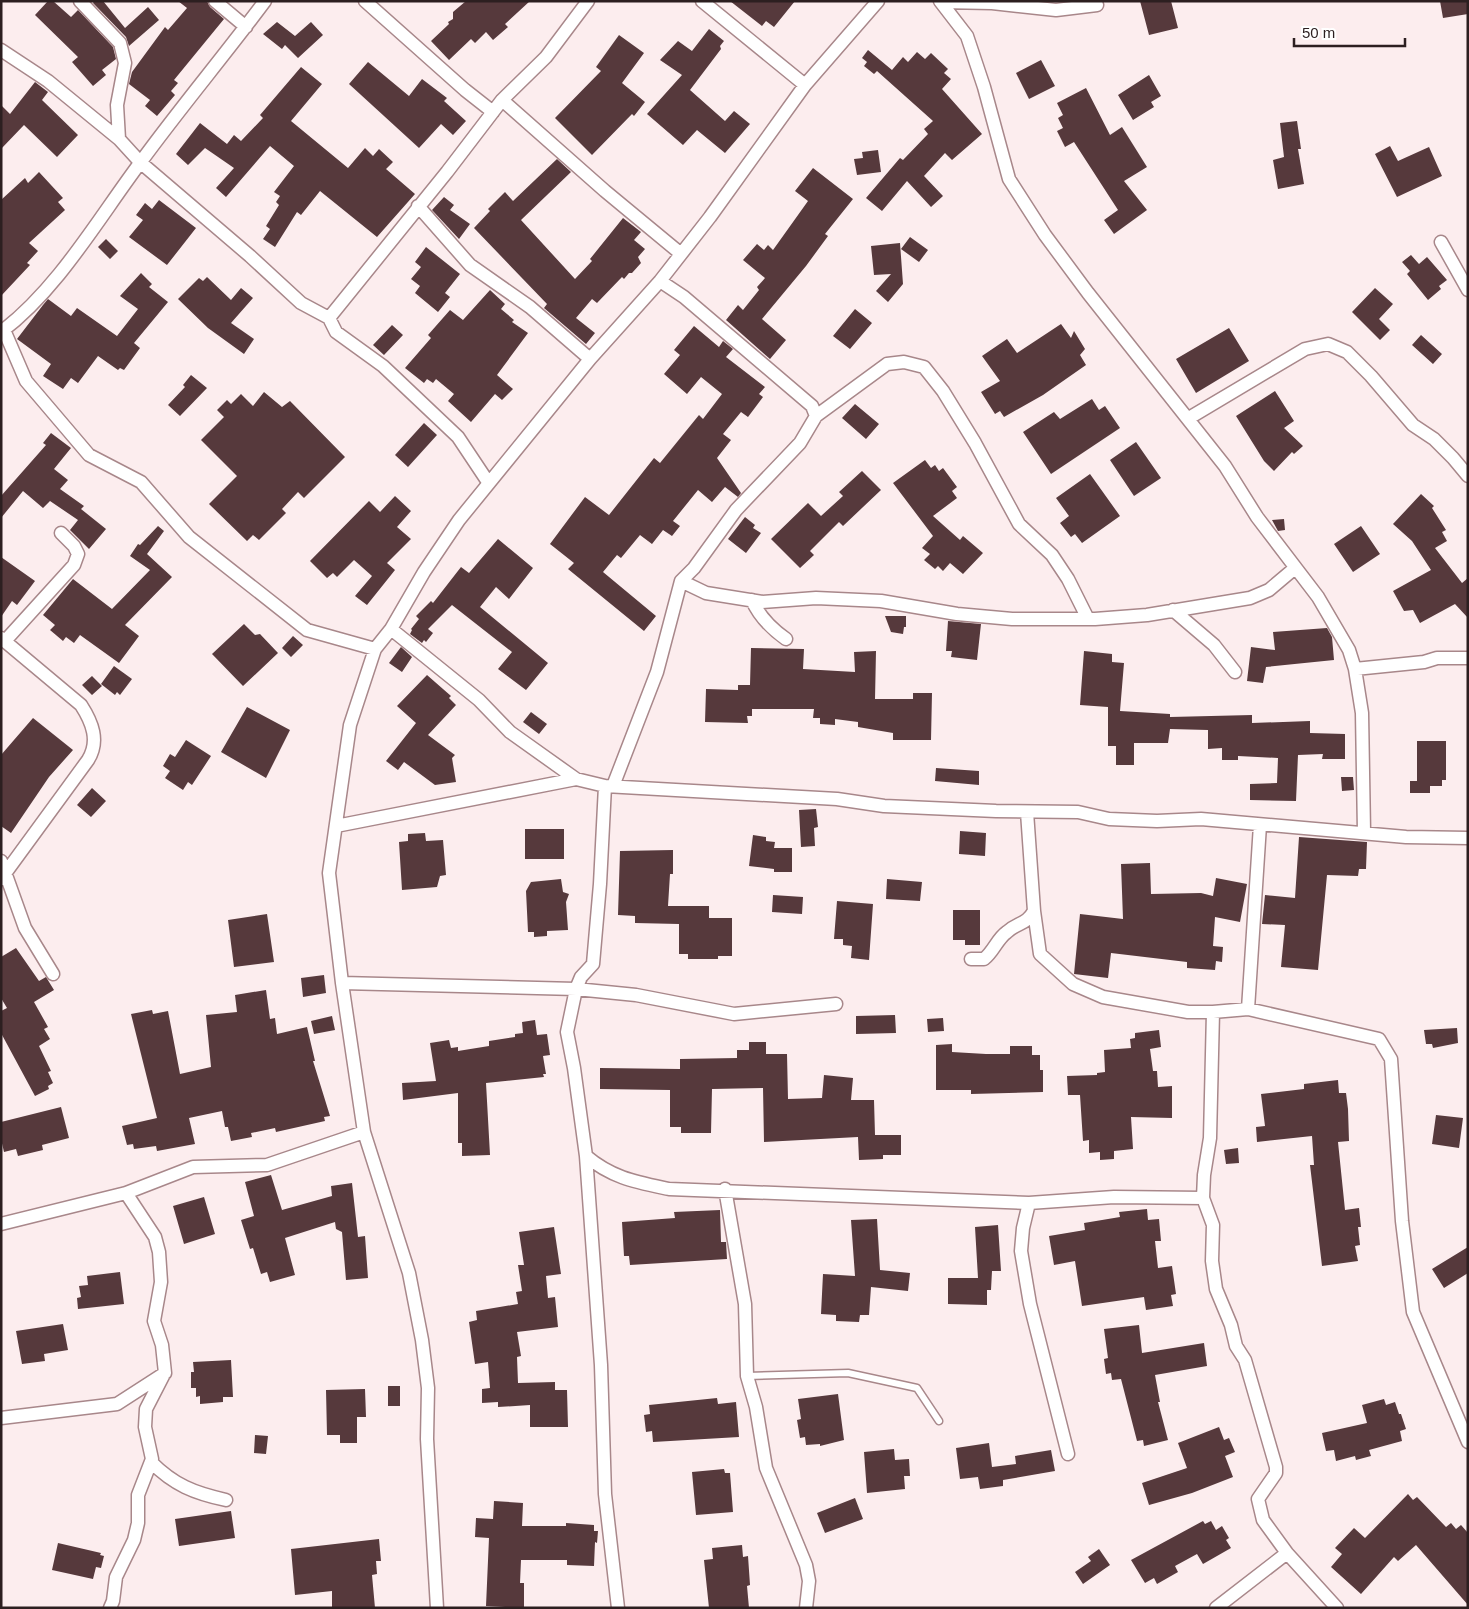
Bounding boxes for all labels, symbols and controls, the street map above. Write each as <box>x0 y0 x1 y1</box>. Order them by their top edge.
scale bar <box>1294 15 1405 47</box>
text: 50 m <box>1302 24 1335 41</box>

